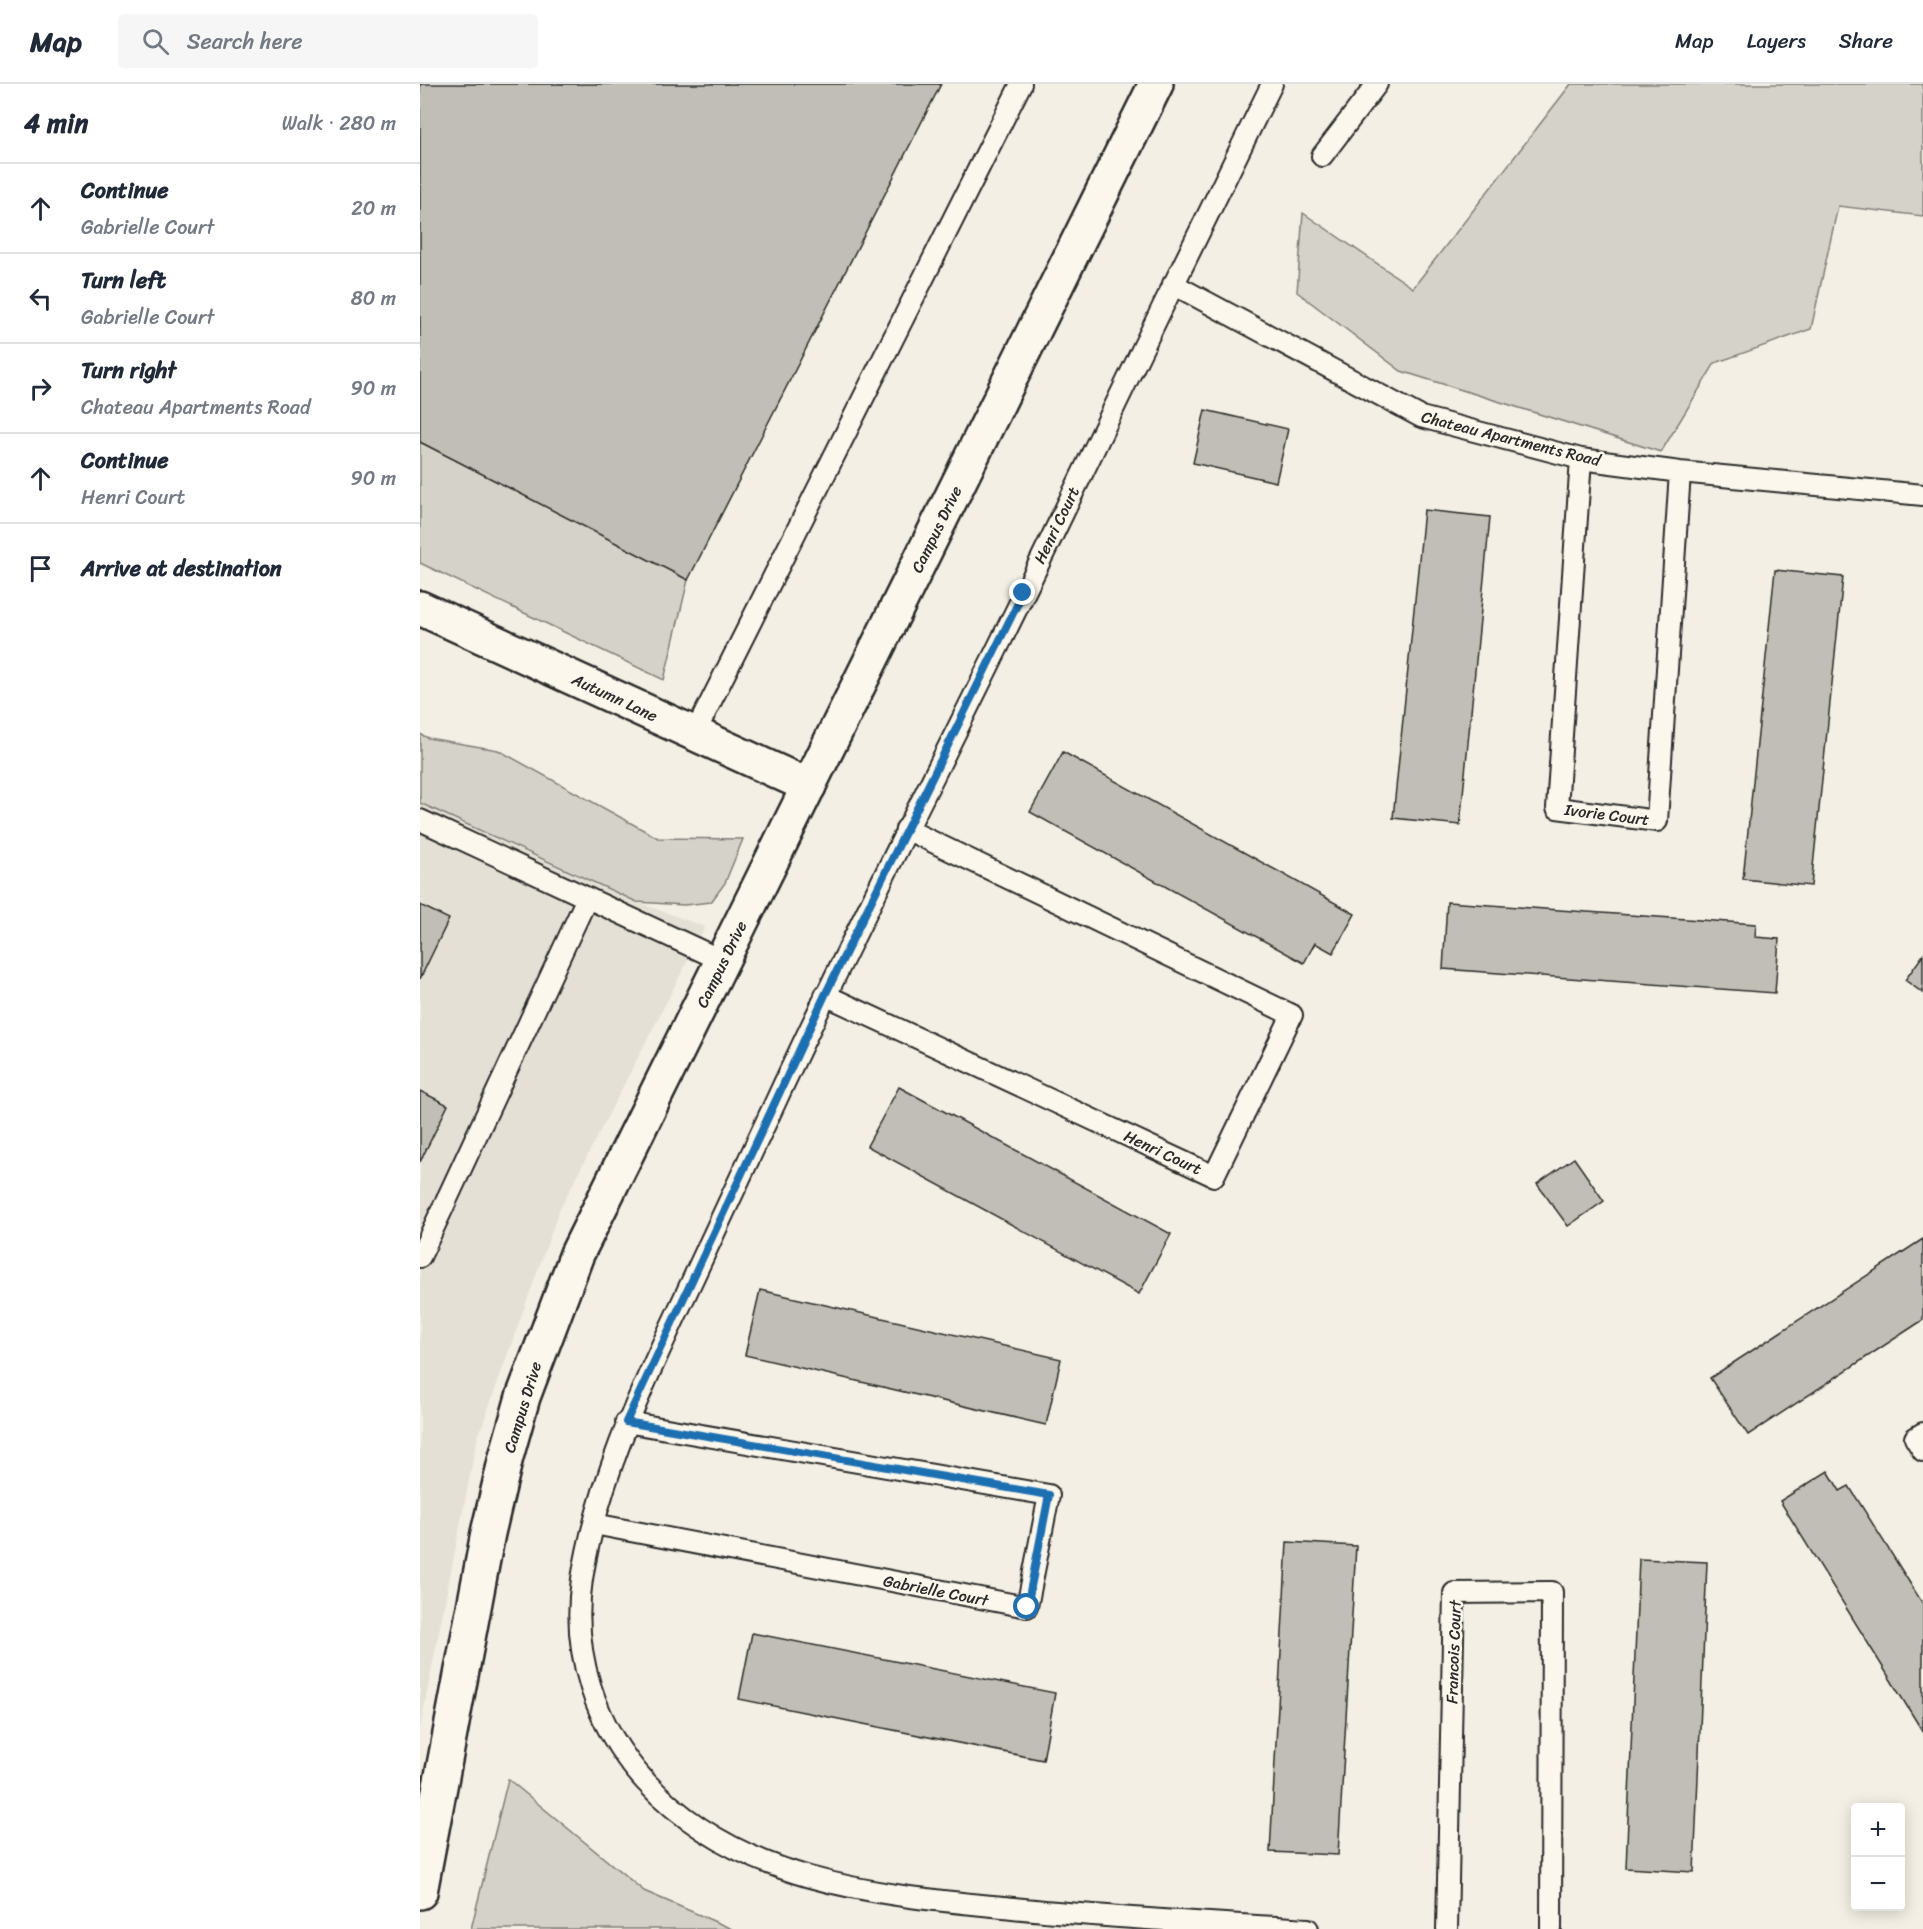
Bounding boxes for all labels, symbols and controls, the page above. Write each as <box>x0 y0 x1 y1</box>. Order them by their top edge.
search box <box>118 14 538 68</box>
text: Map <box>30 17 82 66</box>
text: Search here <box>187 22 303 61</box>
text: Map <box>1675 22 1714 60</box>
text: Layers <box>1747 22 1806 60</box>
text: Share <box>1839 22 1893 60</box>
icon: search <box>139 25 172 58</box>
text: 4 min <box>24 100 88 146</box>
text: Walk · 280 m <box>282 106 396 141</box>
text: Continue <box>81 171 169 210</box>
text: 20 m <box>351 191 396 226</box>
icon: ahead <box>24 192 57 225</box>
text: Gabrielle Court <box>81 210 214 245</box>
text: Turn left <box>81 261 166 300</box>
text: 80 m <box>351 281 396 316</box>
icon: left <box>24 282 57 315</box>
text: Gabrielle Court <box>81 300 214 335</box>
text: Turn right <box>81 351 176 390</box>
text: 90 m <box>351 371 396 406</box>
icon: right <box>24 372 57 405</box>
text: Chateau Apartments Road <box>81 390 310 425</box>
street label: Chateau Apartments Road <box>1418 402 1605 475</box>
text: Continue <box>81 441 169 480</box>
text: 90 m <box>351 461 396 496</box>
icon: ahead <box>24 462 57 495</box>
text: Henri Court <box>81 480 185 515</box>
street label: Campus Drive <box>903 481 970 578</box>
street label: Henri Court <box>1025 481 1088 569</box>
text: Arrive at destination <box>81 549 282 588</box>
icon: arrive <box>24 552 57 585</box>
route end <box>1009 579 1035 605</box>
street label: Autumn Lane <box>566 664 663 730</box>
street label: Ivorie Court <box>1562 795 1651 834</box>
street label: Campus Drive <box>688 916 755 1013</box>
street label: Henri Court <box>1119 1122 1207 1183</box>
street label: Campus Drive <box>495 1358 550 1456</box>
street label: Gabrielle Court <box>881 1566 992 1615</box>
route start <box>1013 1593 1039 1619</box>
street label: Francois Court <box>1437 1599 1470 1704</box>
map controls <box>1851 1803 1905 1911</box>
button: + <box>1851 1803 1905 1857</box>
button: − <box>1851 1857 1905 1911</box>

